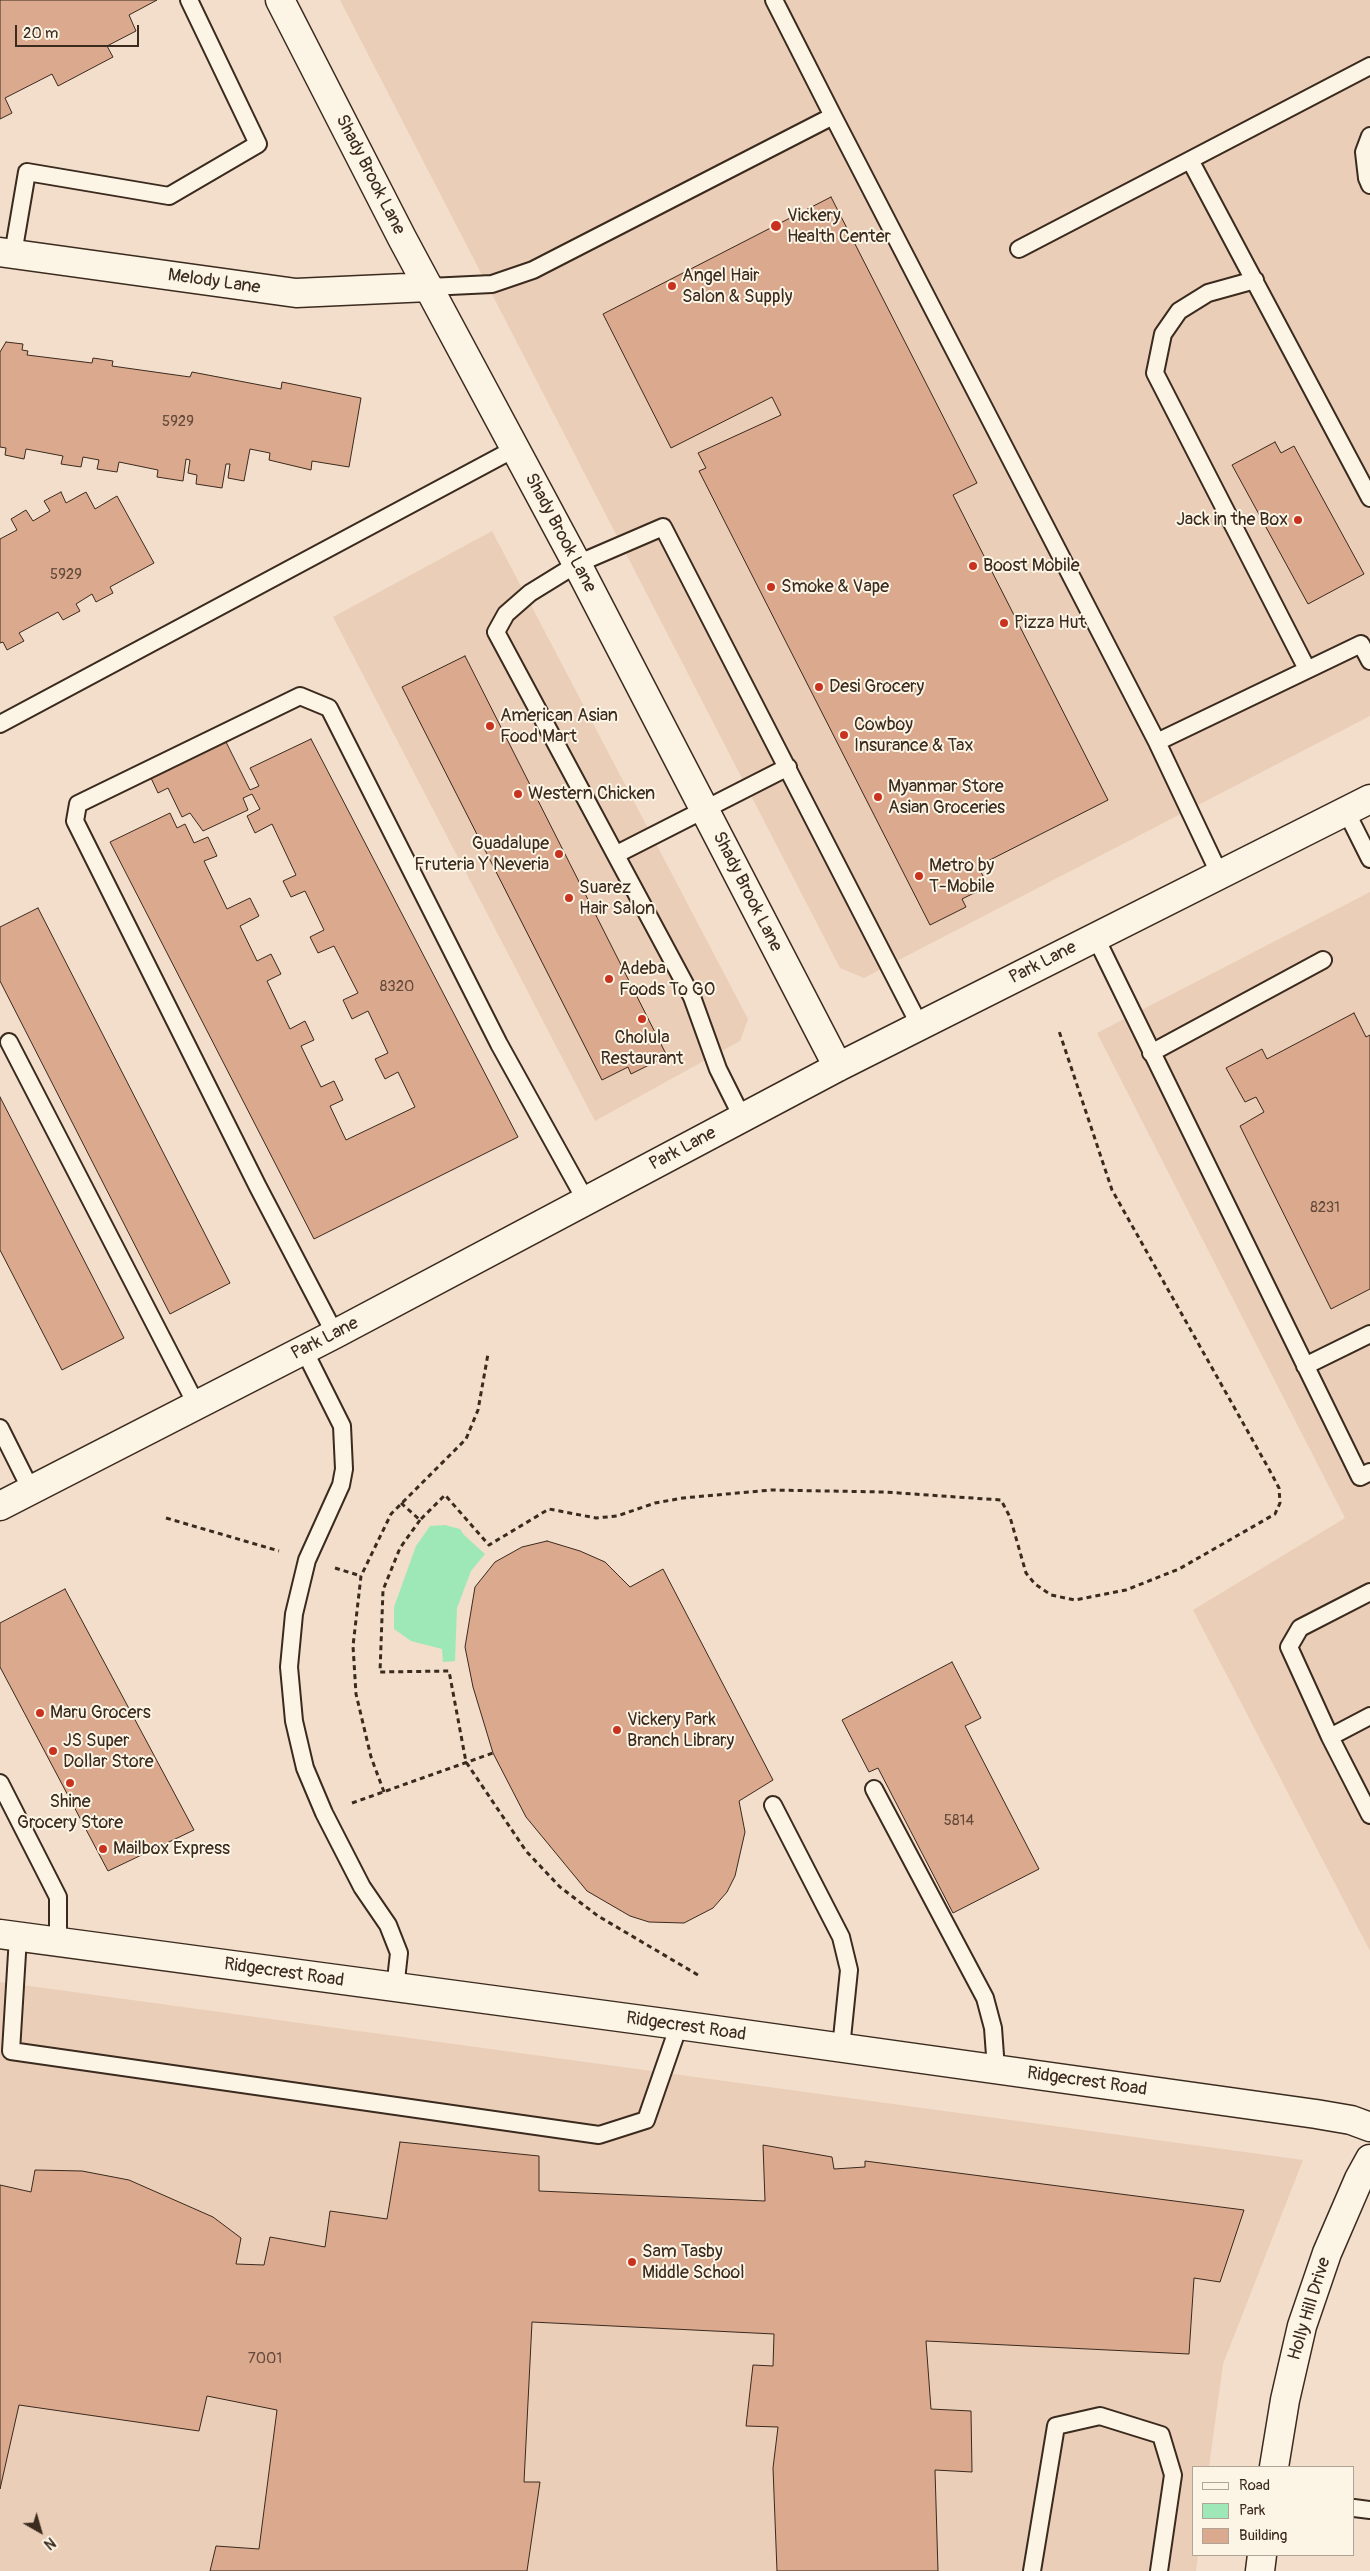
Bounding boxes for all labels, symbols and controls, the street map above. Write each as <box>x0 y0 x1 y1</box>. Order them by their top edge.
scale bar <box>18 15 141 47</box>
text: 20 m <box>23 24 58 43</box>
street label: Shady Brook Lane <box>330 111 410 239</box>
place label: Vickery Health Center <box>787 205 891 248</box>
marker: Vickery Health Center <box>769 219 783 233</box>
street label: Melody Lane <box>166 265 262 299</box>
place label: Angel Hair Salon & Supply <box>682 265 792 308</box>
marker: Angel Hair Salon & Supply <box>666 280 678 292</box>
house number: 5929 <box>162 413 194 431</box>
street label: Shady Brook Lane <box>520 470 600 596</box>
place label: Jack in the Box <box>1176 509 1288 531</box>
marker: Jack in the Box <box>1292 514 1304 526</box>
place label: Boost Mobile <box>983 555 1080 577</box>
marker: Boost Mobile <box>967 560 979 572</box>
house number: 5929 <box>50 566 82 584</box>
place label: Smoke & Vape <box>781 576 889 598</box>
marker: Smoke & Vape <box>765 581 777 593</box>
place label: Pizza Hut <box>1014 612 1086 634</box>
marker: Pizza Hut <box>998 617 1010 629</box>
place label: Desi Grocery <box>829 676 924 698</box>
marker: Desi Grocery <box>813 681 825 693</box>
place label: American Asian Food Mart <box>500 705 618 748</box>
place label: Cowboy Insurance & Tax <box>854 714 973 756</box>
marker: American Asian Food Mart <box>484 720 496 732</box>
marker: Cowboy Insurance & Tax <box>838 729 850 741</box>
place label: Myanmar Store Asian Groceries <box>888 776 1005 819</box>
place label: Western Chicken <box>528 783 655 805</box>
marker: Western Chicken <box>512 788 524 800</box>
marker: Myanmar Store Asian Groceries <box>872 791 884 803</box>
street label: Shady Brook Lane <box>707 828 787 956</box>
place label: Guadalupe Fruteria Y Neveria <box>414 833 549 876</box>
marker: Guadalupe Fruteria Y Neveria <box>553 848 565 860</box>
place label: Metro by T-Mobile <box>929 855 994 898</box>
marker: Metro by T-Mobile <box>913 870 925 882</box>
place label: Suarez Hair Salon <box>579 877 655 920</box>
marker: Suarez Hair Salon <box>563 892 575 904</box>
street label: Park Lane <box>1006 937 1080 989</box>
place label: Adeba Foods To GO <box>619 958 715 1001</box>
marker: Adeba Foods To GO <box>603 973 615 985</box>
house number: 8320 <box>380 978 414 996</box>
marker: Cholula Restaurant <box>636 1013 648 1025</box>
place label: Cholula Restaurant <box>600 1027 684 1070</box>
street label: Park Lane <box>646 1122 720 1176</box>
house number: 8231 <box>1310 1199 1340 1217</box>
street label: Park Lane <box>288 1313 362 1365</box>
place label: Maru Grocers <box>50 1702 151 1724</box>
marker: Maru Grocers <box>34 1707 46 1719</box>
place label: Vickery Park Branch Library <box>627 1709 734 1752</box>
marker: Vickery Park Branch Library <box>611 1724 623 1736</box>
place label: JS Super Dollar Store <box>63 1730 154 1772</box>
marker: JS Super Dollar Store <box>47 1745 59 1757</box>
marker: Shine Grocery Store <box>64 1777 76 1789</box>
place label: Shine Grocery Store <box>17 1791 123 1834</box>
house number: 5814 <box>944 1812 974 1830</box>
place label: Mailbox Express <box>113 1838 230 1860</box>
marker: Mailbox Express <box>97 1843 109 1855</box>
street label: Ridgecrest Road <box>223 1954 345 1992</box>
street label: Ridgecrest Road <box>625 2008 747 2046</box>
street label: Ridgecrest Road <box>1026 2063 1148 2101</box>
place label: Sam Tasby Middle School <box>642 2241 745 2284</box>
street label: Holly Hill Drive <box>1284 2255 1336 2363</box>
marker: Sam Tasby Middle School <box>626 2256 638 2268</box>
house number: 7001 <box>248 2350 282 2368</box>
legend <box>1192 2466 1355 2556</box>
text: Road <box>1239 2476 1270 2495</box>
text: Park <box>1239 2501 1265 2520</box>
north arrow <box>15 2506 65 2556</box>
text: Building <box>1239 2526 1287 2545</box>
text: N <box>41 2534 59 2553</box>

